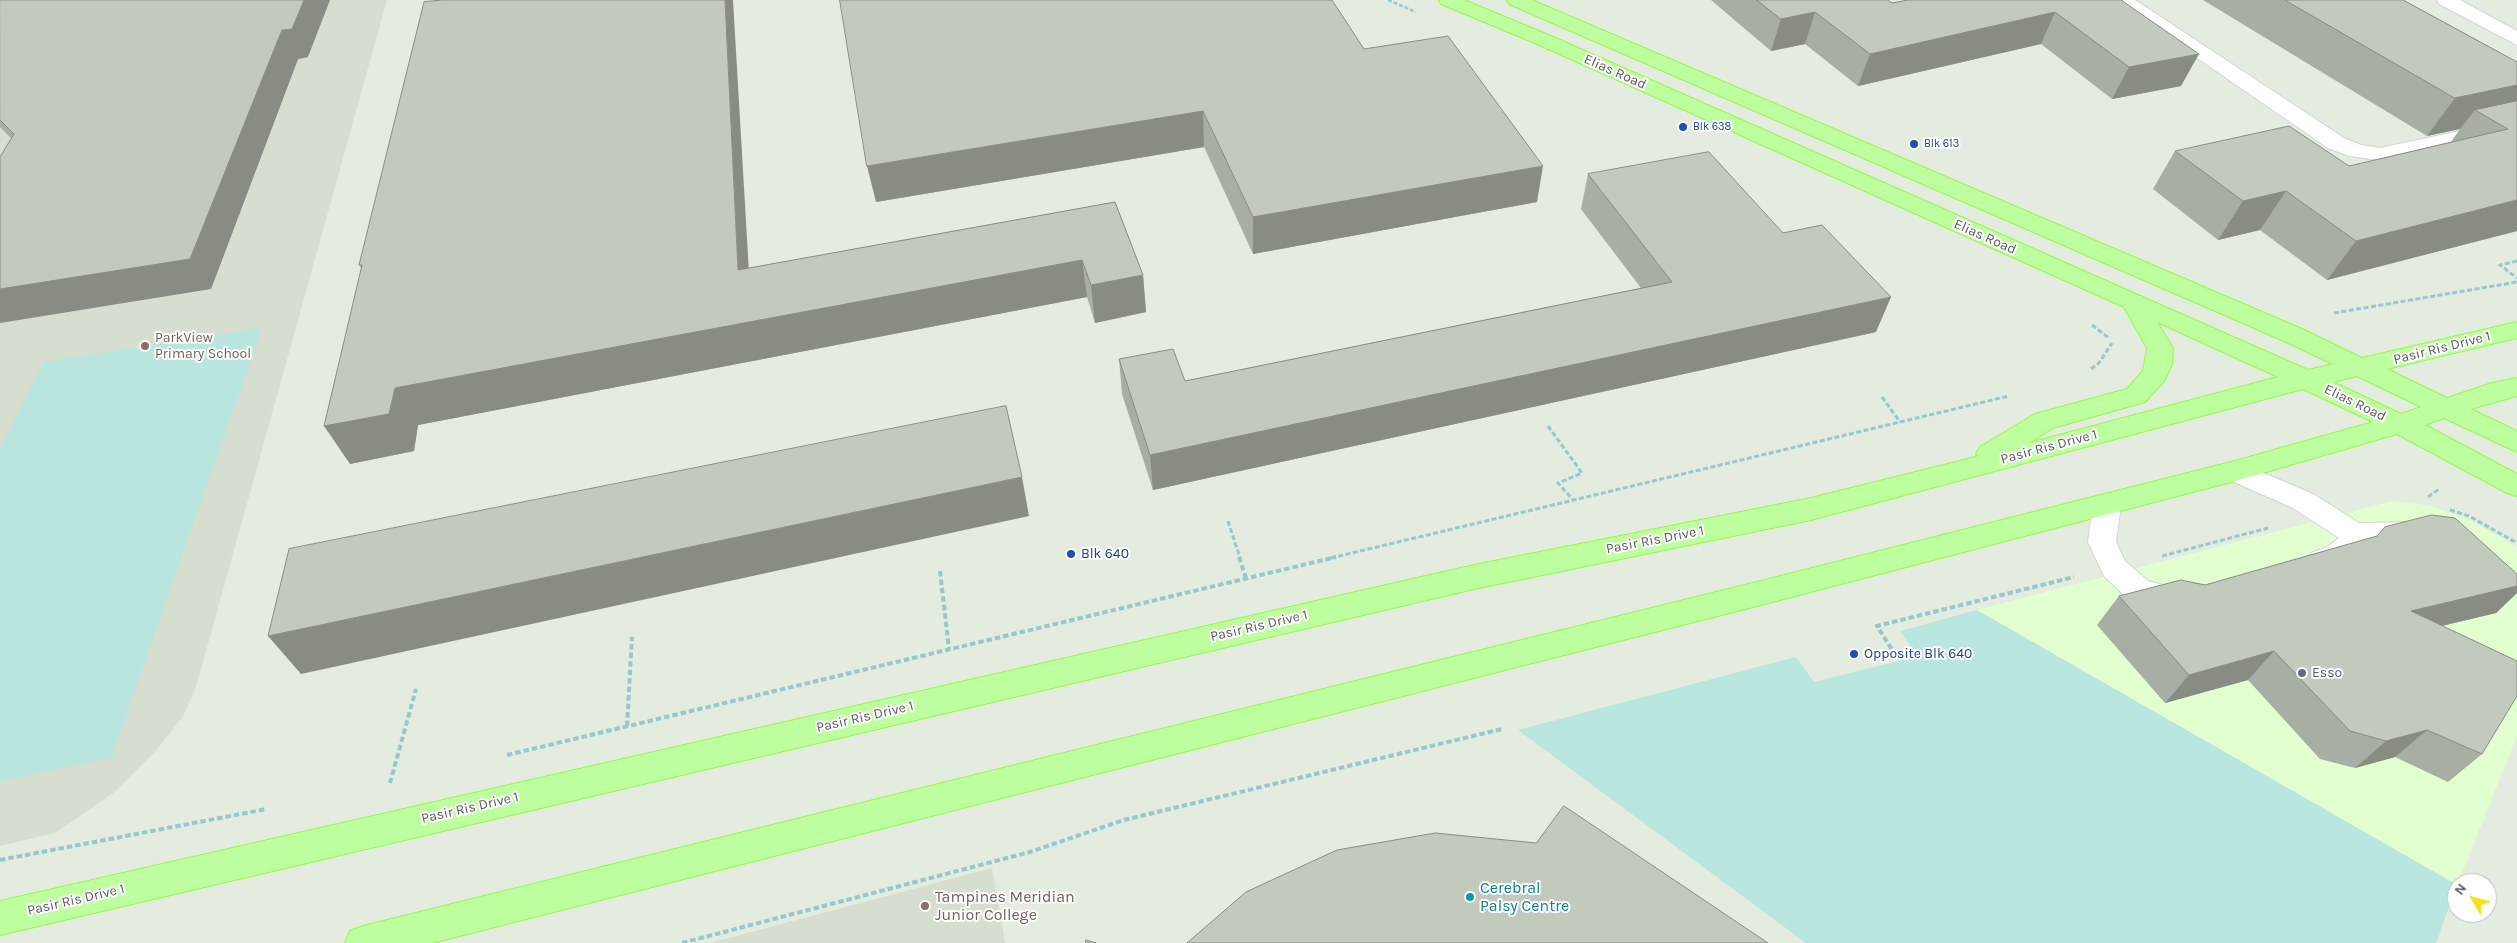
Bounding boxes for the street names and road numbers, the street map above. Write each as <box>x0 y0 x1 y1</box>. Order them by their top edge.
street label: Elias Road <box>1581 51 1649 93</box>
street label: Elias Road <box>1951 216 2019 258</box>
street label: Pasir Ris Drive 1 <box>2392 328 2492 368</box>
street label: Elias Road <box>2321 381 2389 425</box>
street label: Pasir Ris Drive 1 <box>1999 426 2099 468</box>
street label: Pasir Ris Drive 1 <box>1605 522 1705 558</box>
street label: Pasir Ris Drive 1 <box>1209 607 1309 645</box>
street label: Pasir Ris Drive 1 <box>815 698 915 736</box>
street label: Pasir Ris Drive 1 <box>420 789 520 827</box>
street label: Pasir Ris Drive 1 <box>26 881 126 919</box>

